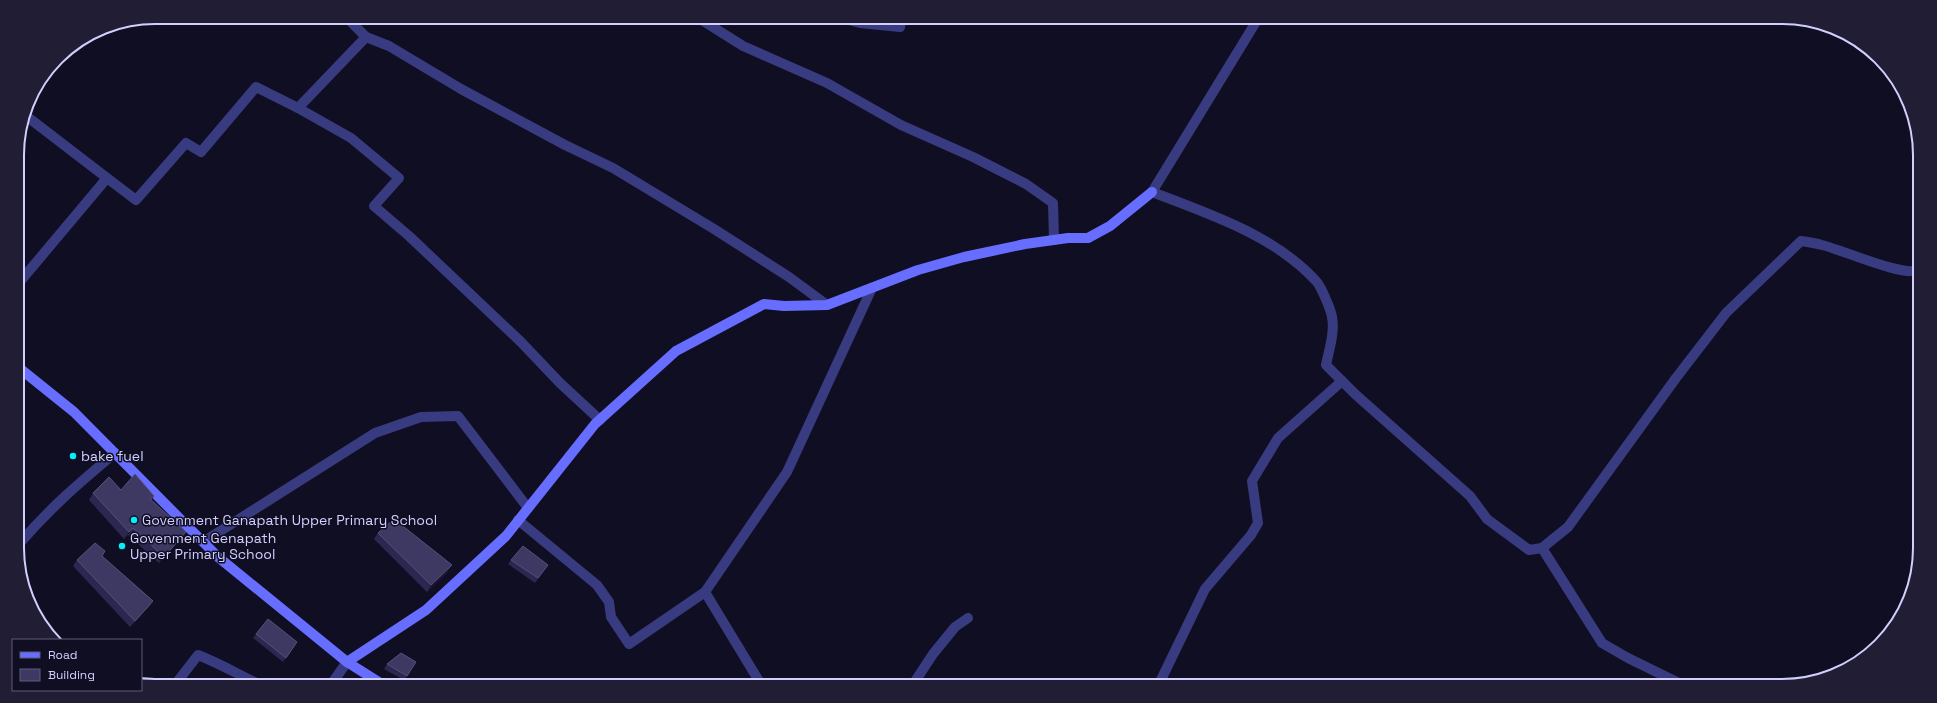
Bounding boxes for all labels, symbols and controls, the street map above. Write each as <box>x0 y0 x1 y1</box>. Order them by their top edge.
place label: bake fuel <box>81 447 144 465</box>
marker: bake fuel <box>68 451 78 461</box>
place label: Govenment Ganapath Upper Primary School <box>142 511 437 529</box>
marker: Govenment Ganapath Upper Primary School <box>129 515 139 525</box>
place label: Govenment Genapath Upper Primary School <box>130 529 276 563</box>
marker: Govenment Genapath Upper Primary School <box>117 541 127 551</box>
legend <box>12 639 142 691</box>
text: Road <box>48 647 77 663</box>
text: Building <box>48 667 95 683</box>

